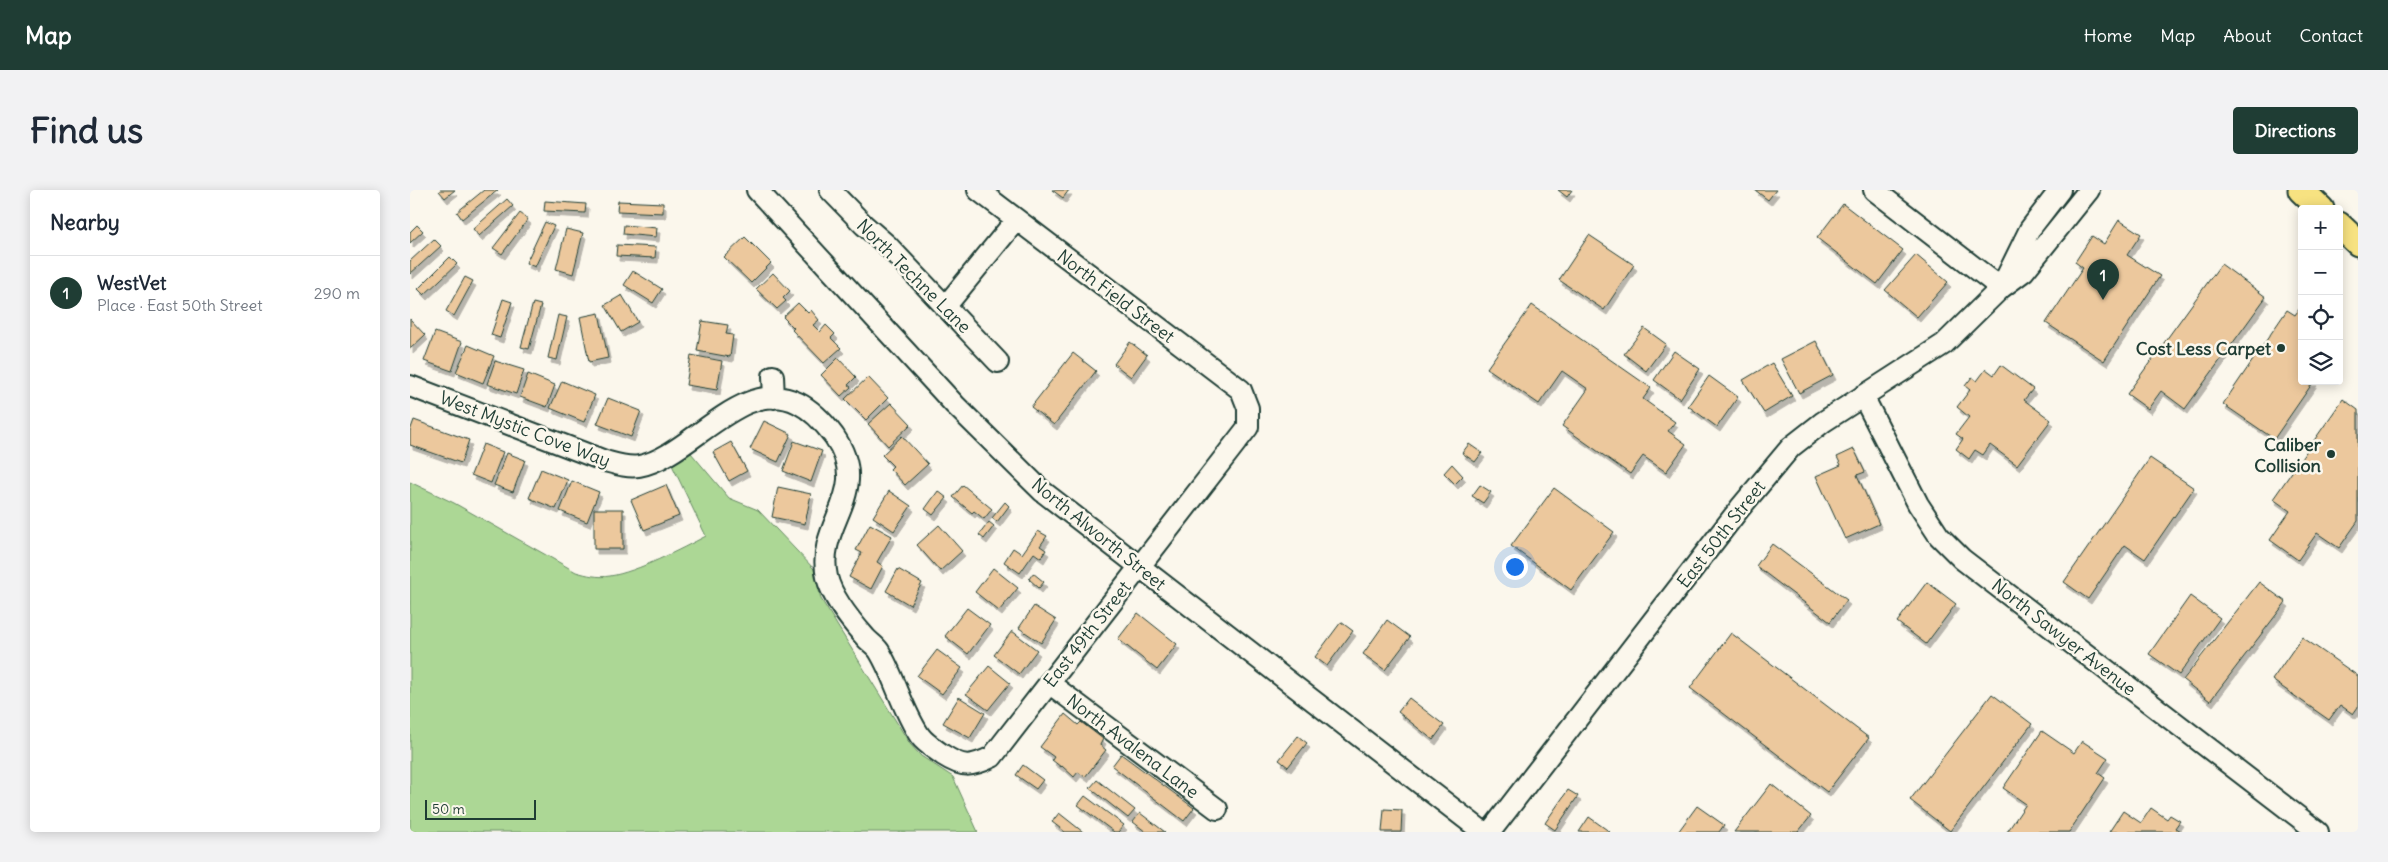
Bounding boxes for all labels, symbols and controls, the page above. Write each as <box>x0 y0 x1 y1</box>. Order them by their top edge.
text: Map <box>25 20 72 50</box>
text: Home <box>2084 24 2132 47</box>
text: Map <box>2160 24 2195 47</box>
text: About <box>2223 24 2271 47</box>
text: Contact <box>2299 24 2363 47</box>
button: Directions <box>2233 107 2358 154</box>
text: Find us <box>30 108 143 152</box>
map controls <box>2298 205 2343 385</box>
button: + <box>2298 205 2343 250</box>
text: Nearby <box>50 209 120 236</box>
street label: North Techne Lane <box>852 214 976 338</box>
street label: North Field Street <box>1053 244 1179 348</box>
button: − <box>2298 250 2343 295</box>
pin: 1 <box>2087 259 2119 300</box>
text: WestVet <box>97 271 167 295</box>
text: 1 <box>63 283 69 303</box>
text: 290 m <box>314 283 360 303</box>
text: Place · East 50th Street <box>97 295 263 315</box>
button: locate <box>2298 295 2343 340</box>
place label: Cost Less Carpet <box>2136 337 2272 360</box>
button: layers <box>2298 340 2343 385</box>
marker: Cost Less Carpet <box>2275 342 2287 354</box>
street label: West Mystic Cove Way <box>436 386 614 472</box>
place label: Caliber Collision <box>2254 433 2322 477</box>
marker: Caliber Collision <box>2325 448 2337 460</box>
street label: North Alworth Street <box>1027 473 1171 595</box>
street label: East 50th Street <box>1672 476 1770 592</box>
your location <box>1502 554 1528 580</box>
street label: North Sawyer Avenue <box>1987 574 2141 700</box>
street label: East 49th Street <box>1038 576 1136 692</box>
street label: North Avalena Lane <box>1062 689 1204 803</box>
scale bar <box>425 797 536 820</box>
text: 50 m <box>432 800 465 818</box>

